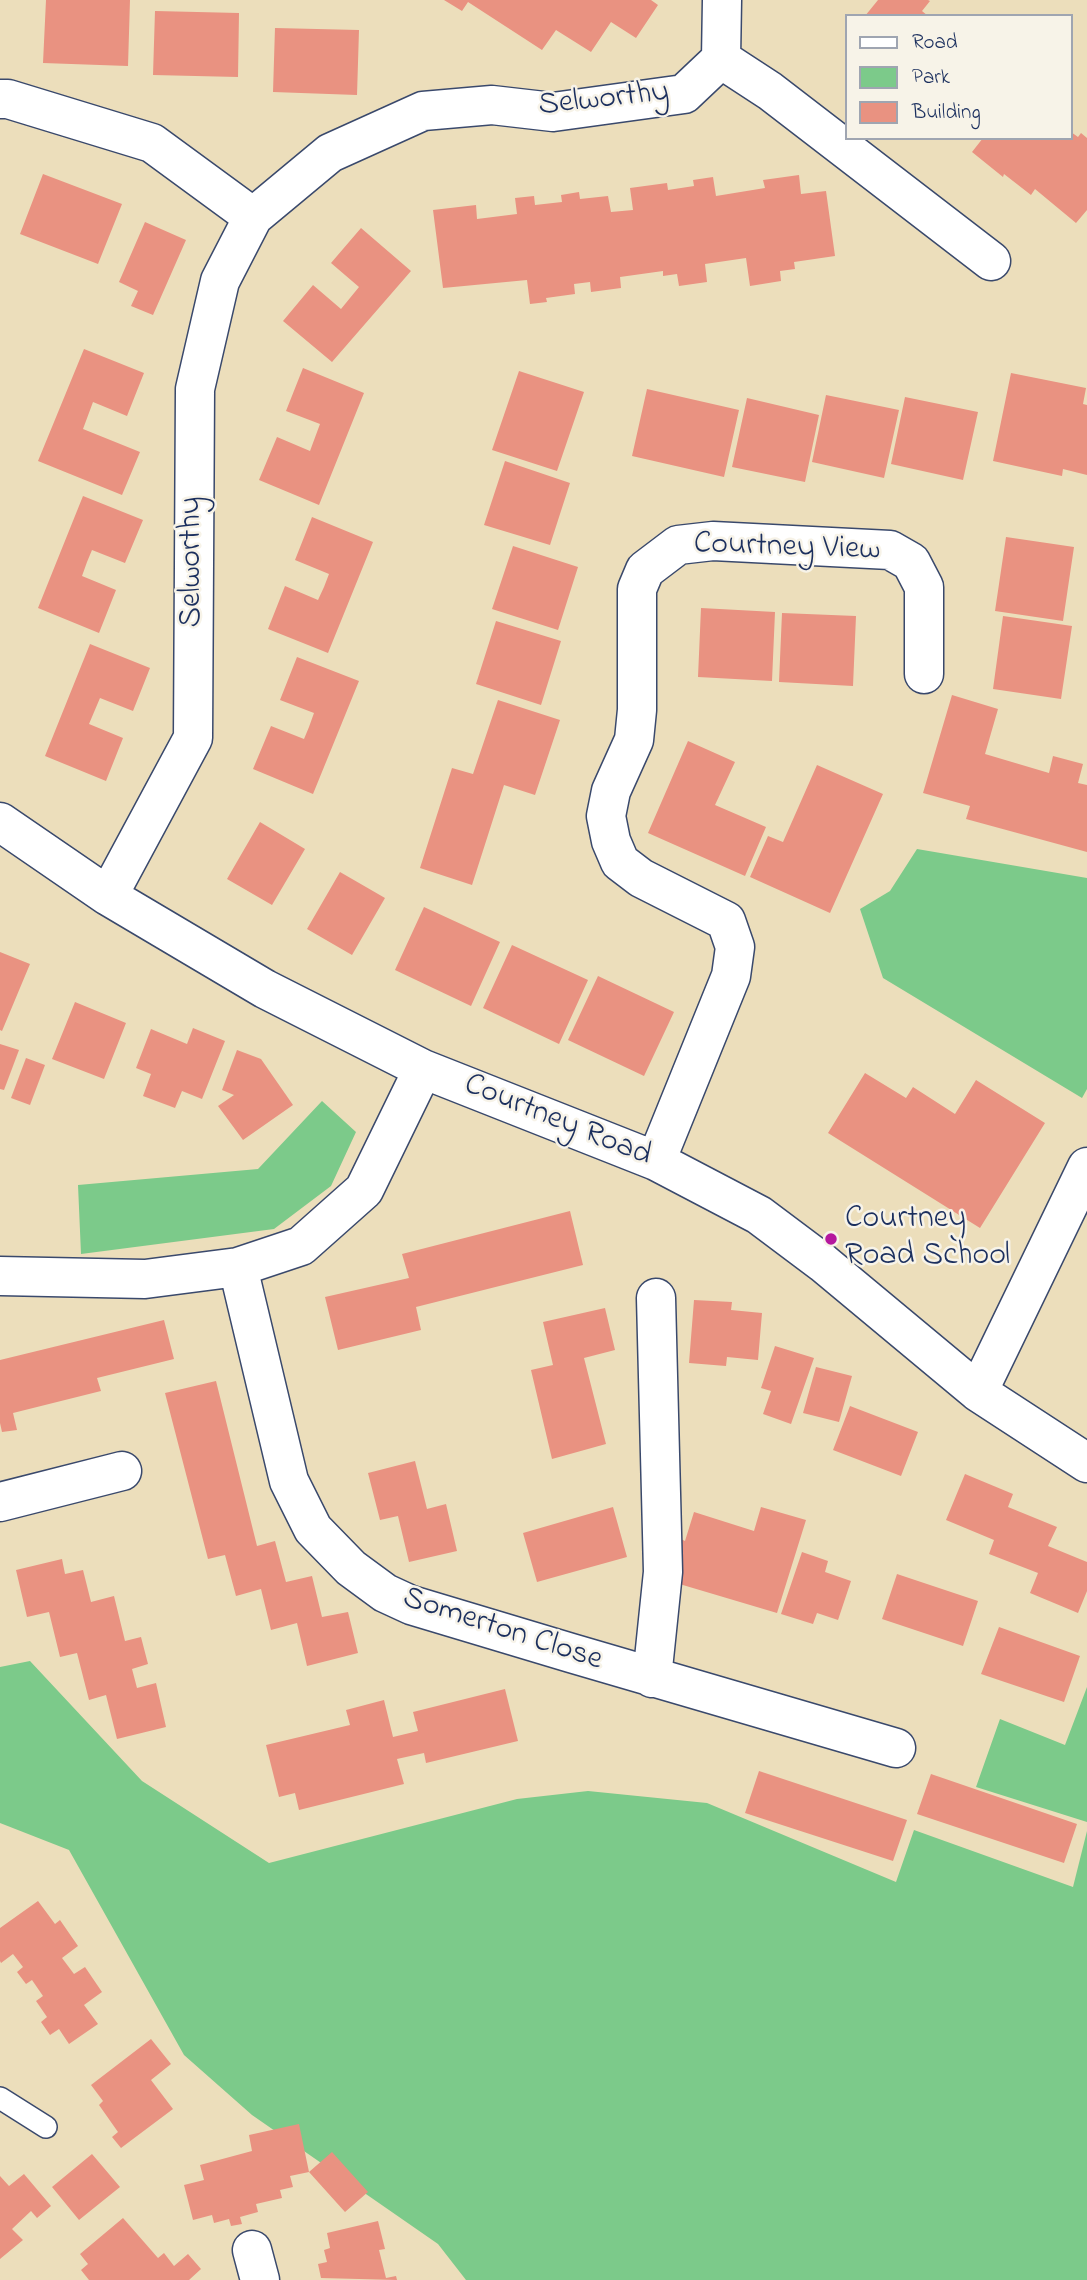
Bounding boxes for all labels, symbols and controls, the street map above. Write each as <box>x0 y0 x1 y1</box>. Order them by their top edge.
legend <box>846 14 1073 140</box>
text: Road <box>912 28 958 58</box>
text: Park <box>912 63 950 93</box>
street label: Selworthy <box>537 75 671 127</box>
text: Building <box>912 98 981 128</box>
street label: Selworthy <box>175 496 213 628</box>
street label: Courtney View <box>693 527 881 571</box>
street label: Courtney Road <box>458 1067 656 1177</box>
place label: Courtney Road School <box>845 1202 1010 1277</box>
marker: Courtney Road School <box>823 1231 839 1247</box>
street label: Somerton Close <box>397 1581 607 1681</box>

